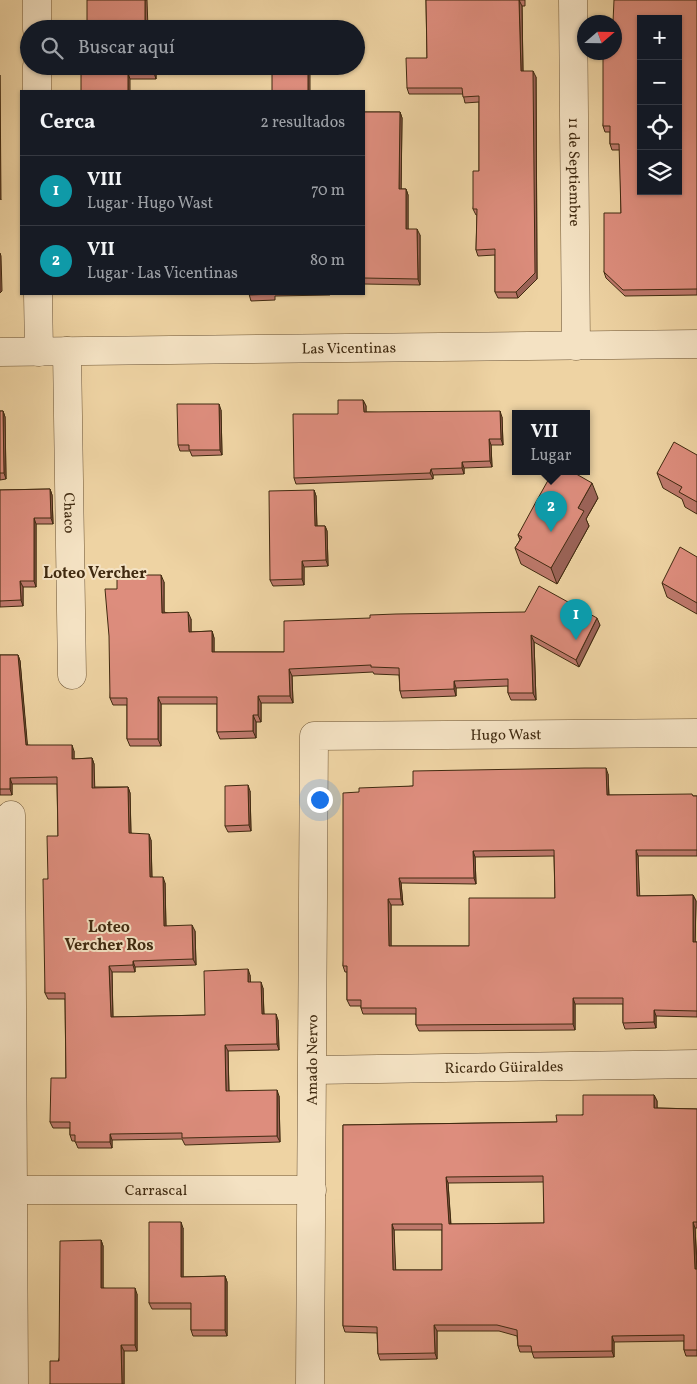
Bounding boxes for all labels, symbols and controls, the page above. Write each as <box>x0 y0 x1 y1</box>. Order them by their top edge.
north arrow <box>577 15 622 60</box>
map controls <box>637 15 682 195</box>
button: + <box>637 15 682 60</box>
search box <box>20 20 365 75</box>
icon: search <box>38 34 66 62</box>
text: Buscar aquí <box>78 35 175 61</box>
button: − <box>637 60 682 105</box>
button: locate <box>637 105 682 150</box>
text: Cerca <box>40 108 95 137</box>
text: 2 resultados <box>260 112 345 134</box>
street label: 11 de Septiembre <box>562 117 584 227</box>
button: layers <box>637 150 682 195</box>
text: VIII <box>87 167 122 193</box>
text: 1 <box>53 180 59 202</box>
text: 70 m <box>311 180 345 202</box>
text: Lugar · Hugo Wast <box>87 193 213 215</box>
text: VII <box>87 237 115 263</box>
text: 2 <box>52 250 60 272</box>
text: 80 m <box>310 250 345 272</box>
text: Lugar · Las Vicentinas <box>87 263 238 285</box>
street label: Las Vicentinas <box>302 338 396 361</box>
popup <box>512 410 590 475</box>
text: VII <box>531 419 558 445</box>
text: Lugar <box>531 445 571 467</box>
pin: 2 <box>535 491 567 532</box>
street label: Chaco <box>57 492 79 534</box>
district label: Loteo Vercher <box>43 563 147 585</box>
pin: 1 <box>560 599 592 640</box>
street label: Hugo Wast <box>470 725 542 747</box>
your location <box>307 787 333 813</box>
district label: Loteo Vercher Ros <box>64 917 154 957</box>
street label: Amado Nervo <box>303 1014 324 1106</box>
street label: Ricardo Güiraldes <box>444 1057 564 1080</box>
street label: Carrascal <box>125 1181 187 1202</box>

